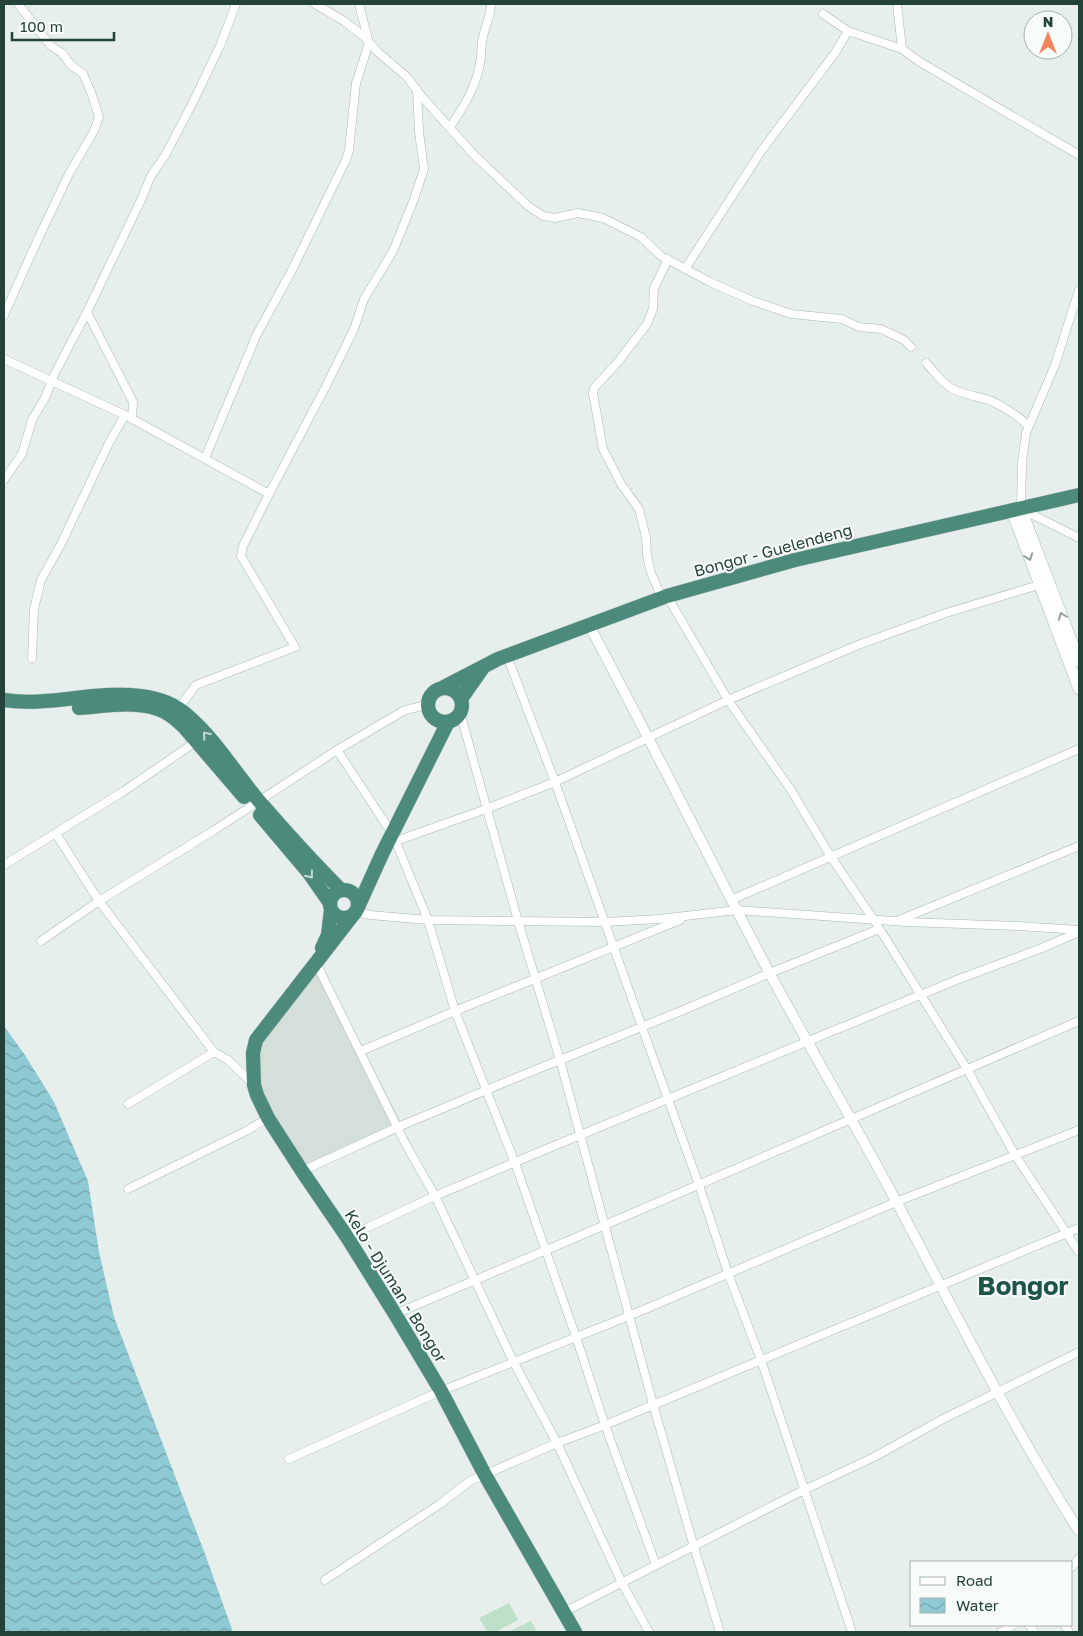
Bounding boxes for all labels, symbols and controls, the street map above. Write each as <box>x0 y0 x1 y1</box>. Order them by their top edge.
scale bar <box>12 10 115 42</box>
north arrow <box>1023 10 1073 60</box>
text: N <box>1043 13 1053 30</box>
text: 100 m <box>20 17 63 35</box>
street label: Bongor - Guelendeng <box>692 519 854 581</box>
one-way arrow <box>1023 552 1033 561</box>
one-way arrow <box>1058 612 1068 621</box>
one-way arrow <box>203 731 212 740</box>
one-way arrow <box>305 869 313 878</box>
street label: Kelo - Djuman - Bongor <box>341 1206 451 1366</box>
district label: Bongor <box>977 1270 1069 1301</box>
legend <box>910 1561 1073 1626</box>
text: Road <box>956 1571 993 1589</box>
text: Water <box>956 1596 999 1614</box>

